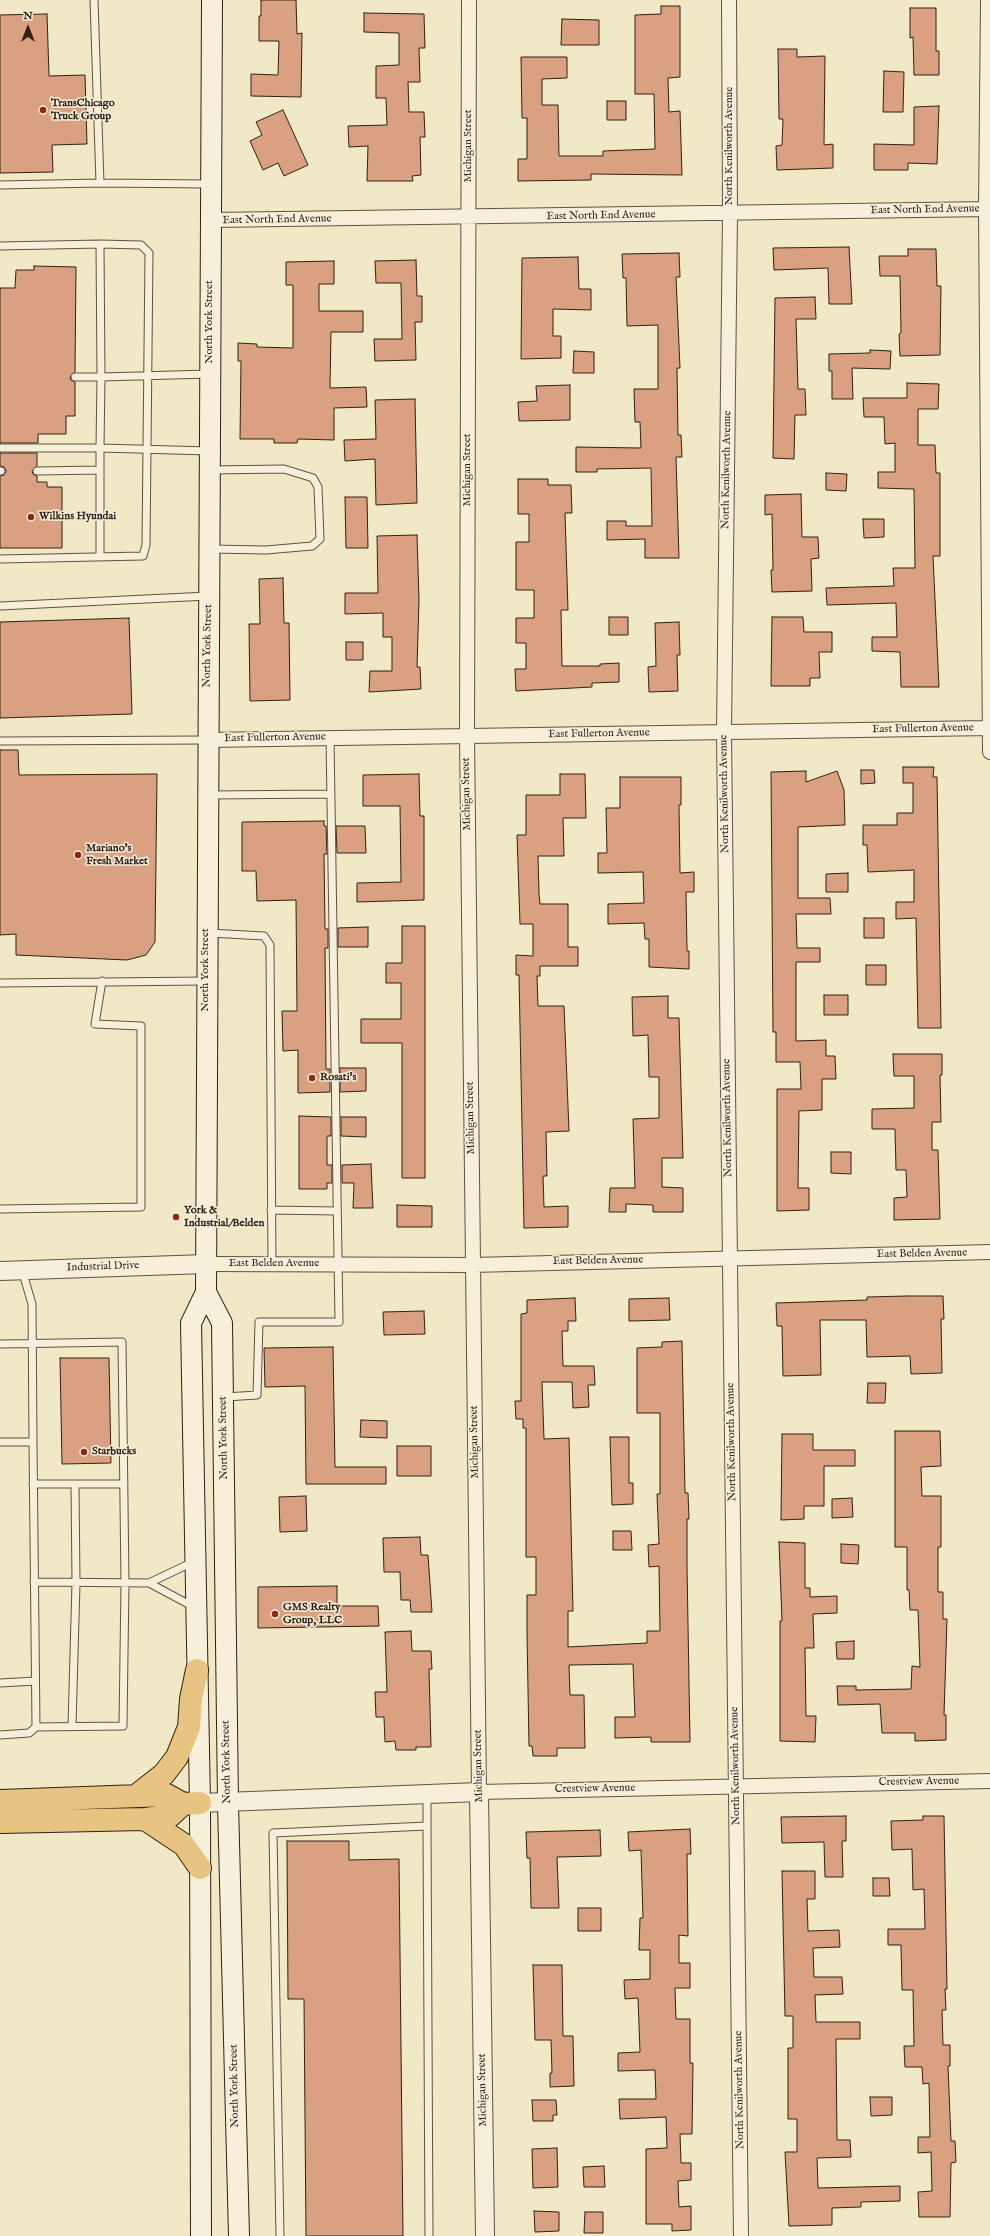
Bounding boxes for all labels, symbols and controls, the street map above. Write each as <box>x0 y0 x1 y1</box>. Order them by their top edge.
north arrow <box>8 8 48 48</box>
text: N <box>23 9 33 23</box>
street label: North Kenilworth Avenue <box>723 87 737 205</box>
place label: TransChicago Truck Group <box>51 97 115 123</box>
marker: TransChicago Truck Group <box>38 105 48 115</box>
street label: Michigan Street <box>462 109 476 183</box>
street label: East North End Avenue <box>870 202 980 218</box>
street label: East North End Avenue <box>546 208 656 224</box>
street label: East North End Avenue <box>222 212 332 228</box>
street label: North York Street <box>203 280 217 364</box>
street label: North Kenilworth Avenue <box>719 411 735 529</box>
street label: Michigan Street <box>461 433 475 507</box>
place label: Wilkins Hyundai <box>39 510 116 524</box>
marker: Wilkins Hyundai <box>26 512 36 522</box>
street label: North York Street <box>201 604 215 688</box>
street label: East Fullerton Avenue <box>872 722 974 736</box>
street label: East Fullerton Avenue <box>548 727 650 741</box>
street label: East Fullerton Avenue <box>224 731 326 745</box>
street label: North Kenilworth Avenue <box>717 735 733 853</box>
street label: Michigan Street <box>460 757 474 831</box>
place label: Mariano's Fresh Market <box>86 842 148 868</box>
marker: Mariano's Fresh Market <box>73 850 83 860</box>
street label: North York Street <box>199 928 213 1012</box>
street label: North Kenilworth Avenue <box>720 1059 736 1177</box>
place label: Rosati's <box>320 1071 356 1085</box>
marker: Rosati's <box>307 1073 317 1083</box>
street label: Michigan Street <box>464 1081 478 1155</box>
place label: York & Industrial/Belden <box>184 1204 264 1230</box>
marker: York & Industrial/Belden <box>171 1212 181 1222</box>
street label: East Belden Avenue <box>877 1247 967 1261</box>
street label: East Belden Avenue <box>553 1254 643 1268</box>
street label: East Belden Avenue <box>229 1257 319 1271</box>
street label: Industrial Drive <box>67 1259 139 1275</box>
street label: North Kenilworth Avenue <box>724 1383 740 1501</box>
street label: North York Street <box>217 1396 231 1480</box>
street label: Michigan Street <box>468 1405 482 1479</box>
place label: Starbucks <box>92 1445 136 1459</box>
marker: Starbucks <box>79 1447 89 1457</box>
place label: GMS Realty Group, LLC <box>283 1601 342 1627</box>
marker: GMS Realty Group, LLC <box>270 1609 280 1619</box>
street label: North Kenilworth Avenue <box>728 1707 744 1825</box>
street label: North York Street <box>220 1720 234 1804</box>
street label: Michigan Street <box>472 1729 486 1803</box>
street label: Crestview Avenue <box>879 1775 959 1789</box>
street label: Crestview Avenue <box>555 1782 635 1796</box>
street label: North Kenilworth Avenue <box>732 2031 748 2149</box>
street label: North York Street <box>228 2044 242 2128</box>
street label: Michigan Street <box>476 2053 490 2127</box>

